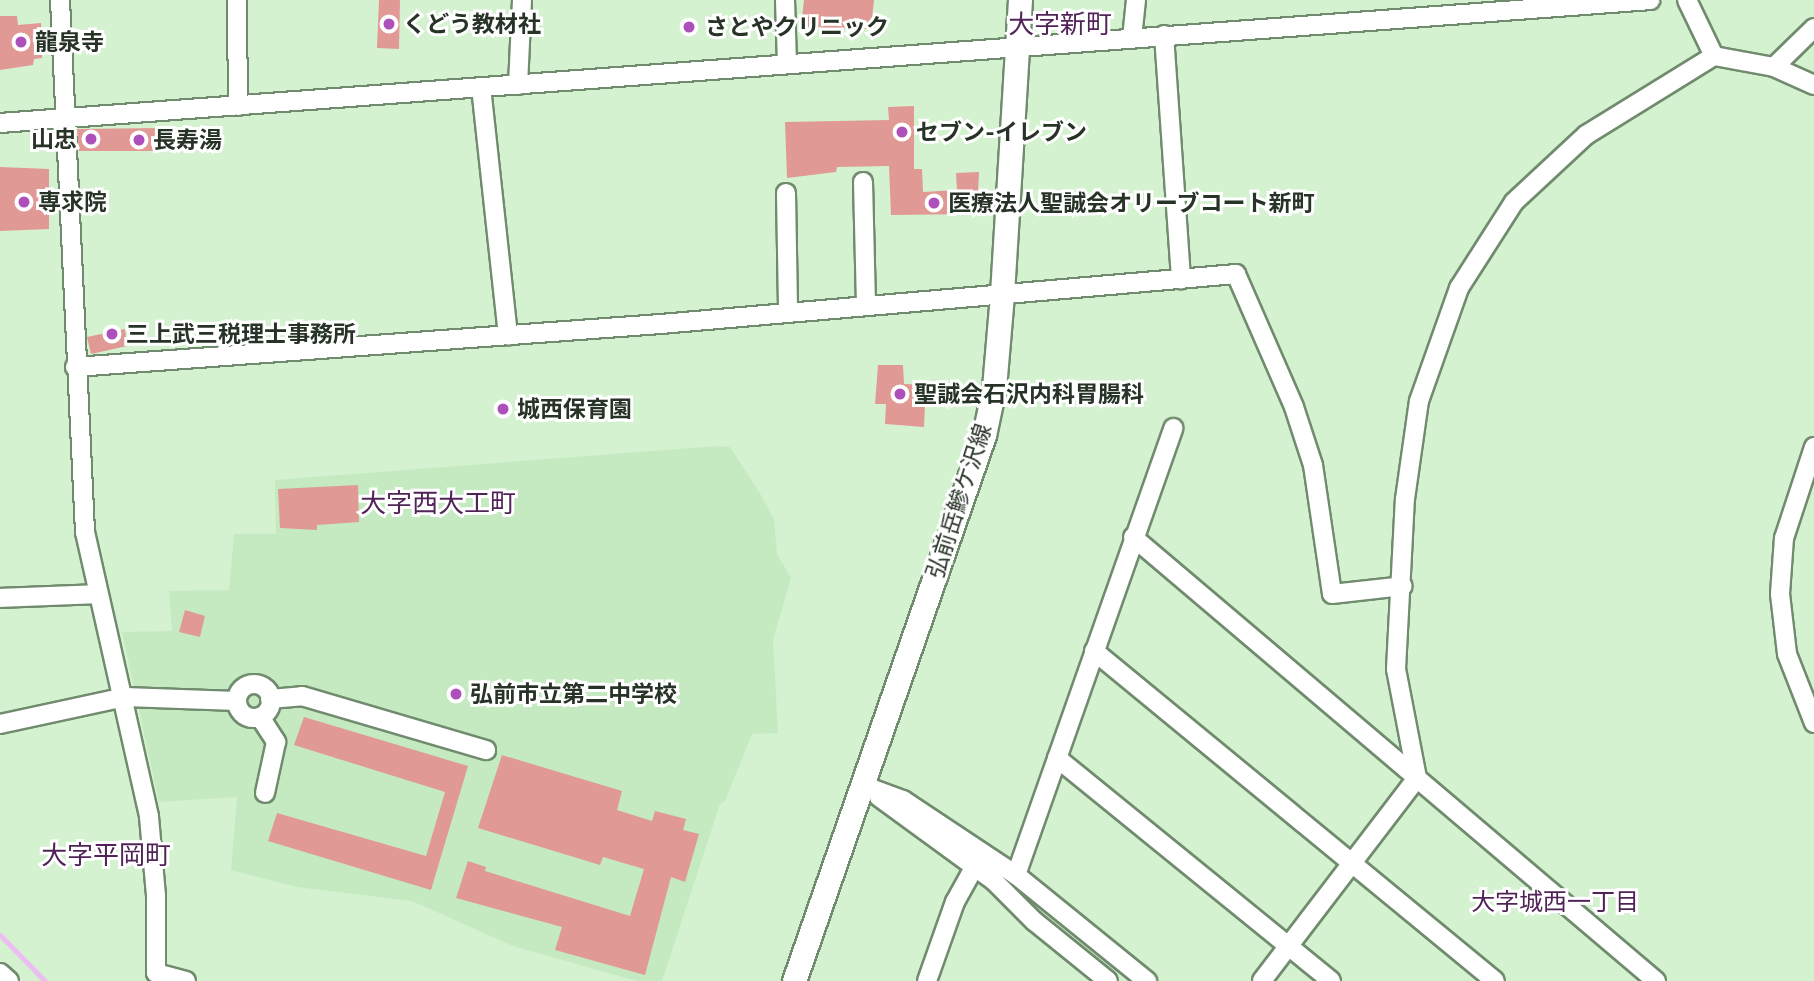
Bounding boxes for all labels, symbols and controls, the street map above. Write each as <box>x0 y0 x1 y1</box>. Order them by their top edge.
district label: 大字新町 <box>1008 9 1112 41</box>
place label: くどう教材社 <box>403 10 541 38</box>
place label: さとやクリニック <box>705 13 889 41</box>
marker: くどう教材社 <box>381 16 397 32</box>
marker: さとやクリニック <box>679 17 699 37</box>
place label: 龍泉寺 <box>35 28 104 56</box>
marker: 龍泉寺 <box>13 34 29 50</box>
place label: セブン-イレブン <box>916 118 1087 146</box>
marker: セブン-イレブン <box>894 124 910 140</box>
place label: 山忠 <box>31 125 77 153</box>
place label: 長寿湯 <box>153 126 222 154</box>
marker: 山忠 <box>83 131 99 147</box>
marker: 長寿湯 <box>131 132 147 148</box>
place label: 専求院 <box>38 188 107 216</box>
place label: 医療法人聖誠会オリーブコート新町 <box>948 189 1316 217</box>
marker: 専求院 <box>16 194 32 210</box>
marker: 医療法人聖誠会オリーブコート新町 <box>926 195 942 211</box>
place label: 三上武三税理士事務所 <box>126 320 356 348</box>
marker: 三上武三税理士事務所 <box>104 326 120 342</box>
place label: 聖誠会石沢内科胃腸科 <box>914 380 1144 408</box>
marker: 聖誠会石沢内科胃腸科 <box>892 386 908 402</box>
place label: 城西保育園 <box>517 395 632 423</box>
marker: 城西保育園 <box>495 401 511 417</box>
street label: 弘前岳鰺ケ沢線 <box>921 420 997 582</box>
district label: 大字西大工町 <box>360 488 516 520</box>
place label: 弘前市立第二中学校 <box>470 680 677 708</box>
marker: 弘前市立第二中学校 <box>448 686 464 702</box>
district label: 大字平岡町 <box>41 840 171 872</box>
district label: 大字城西一丁目 <box>1471 888 1639 916</box>

